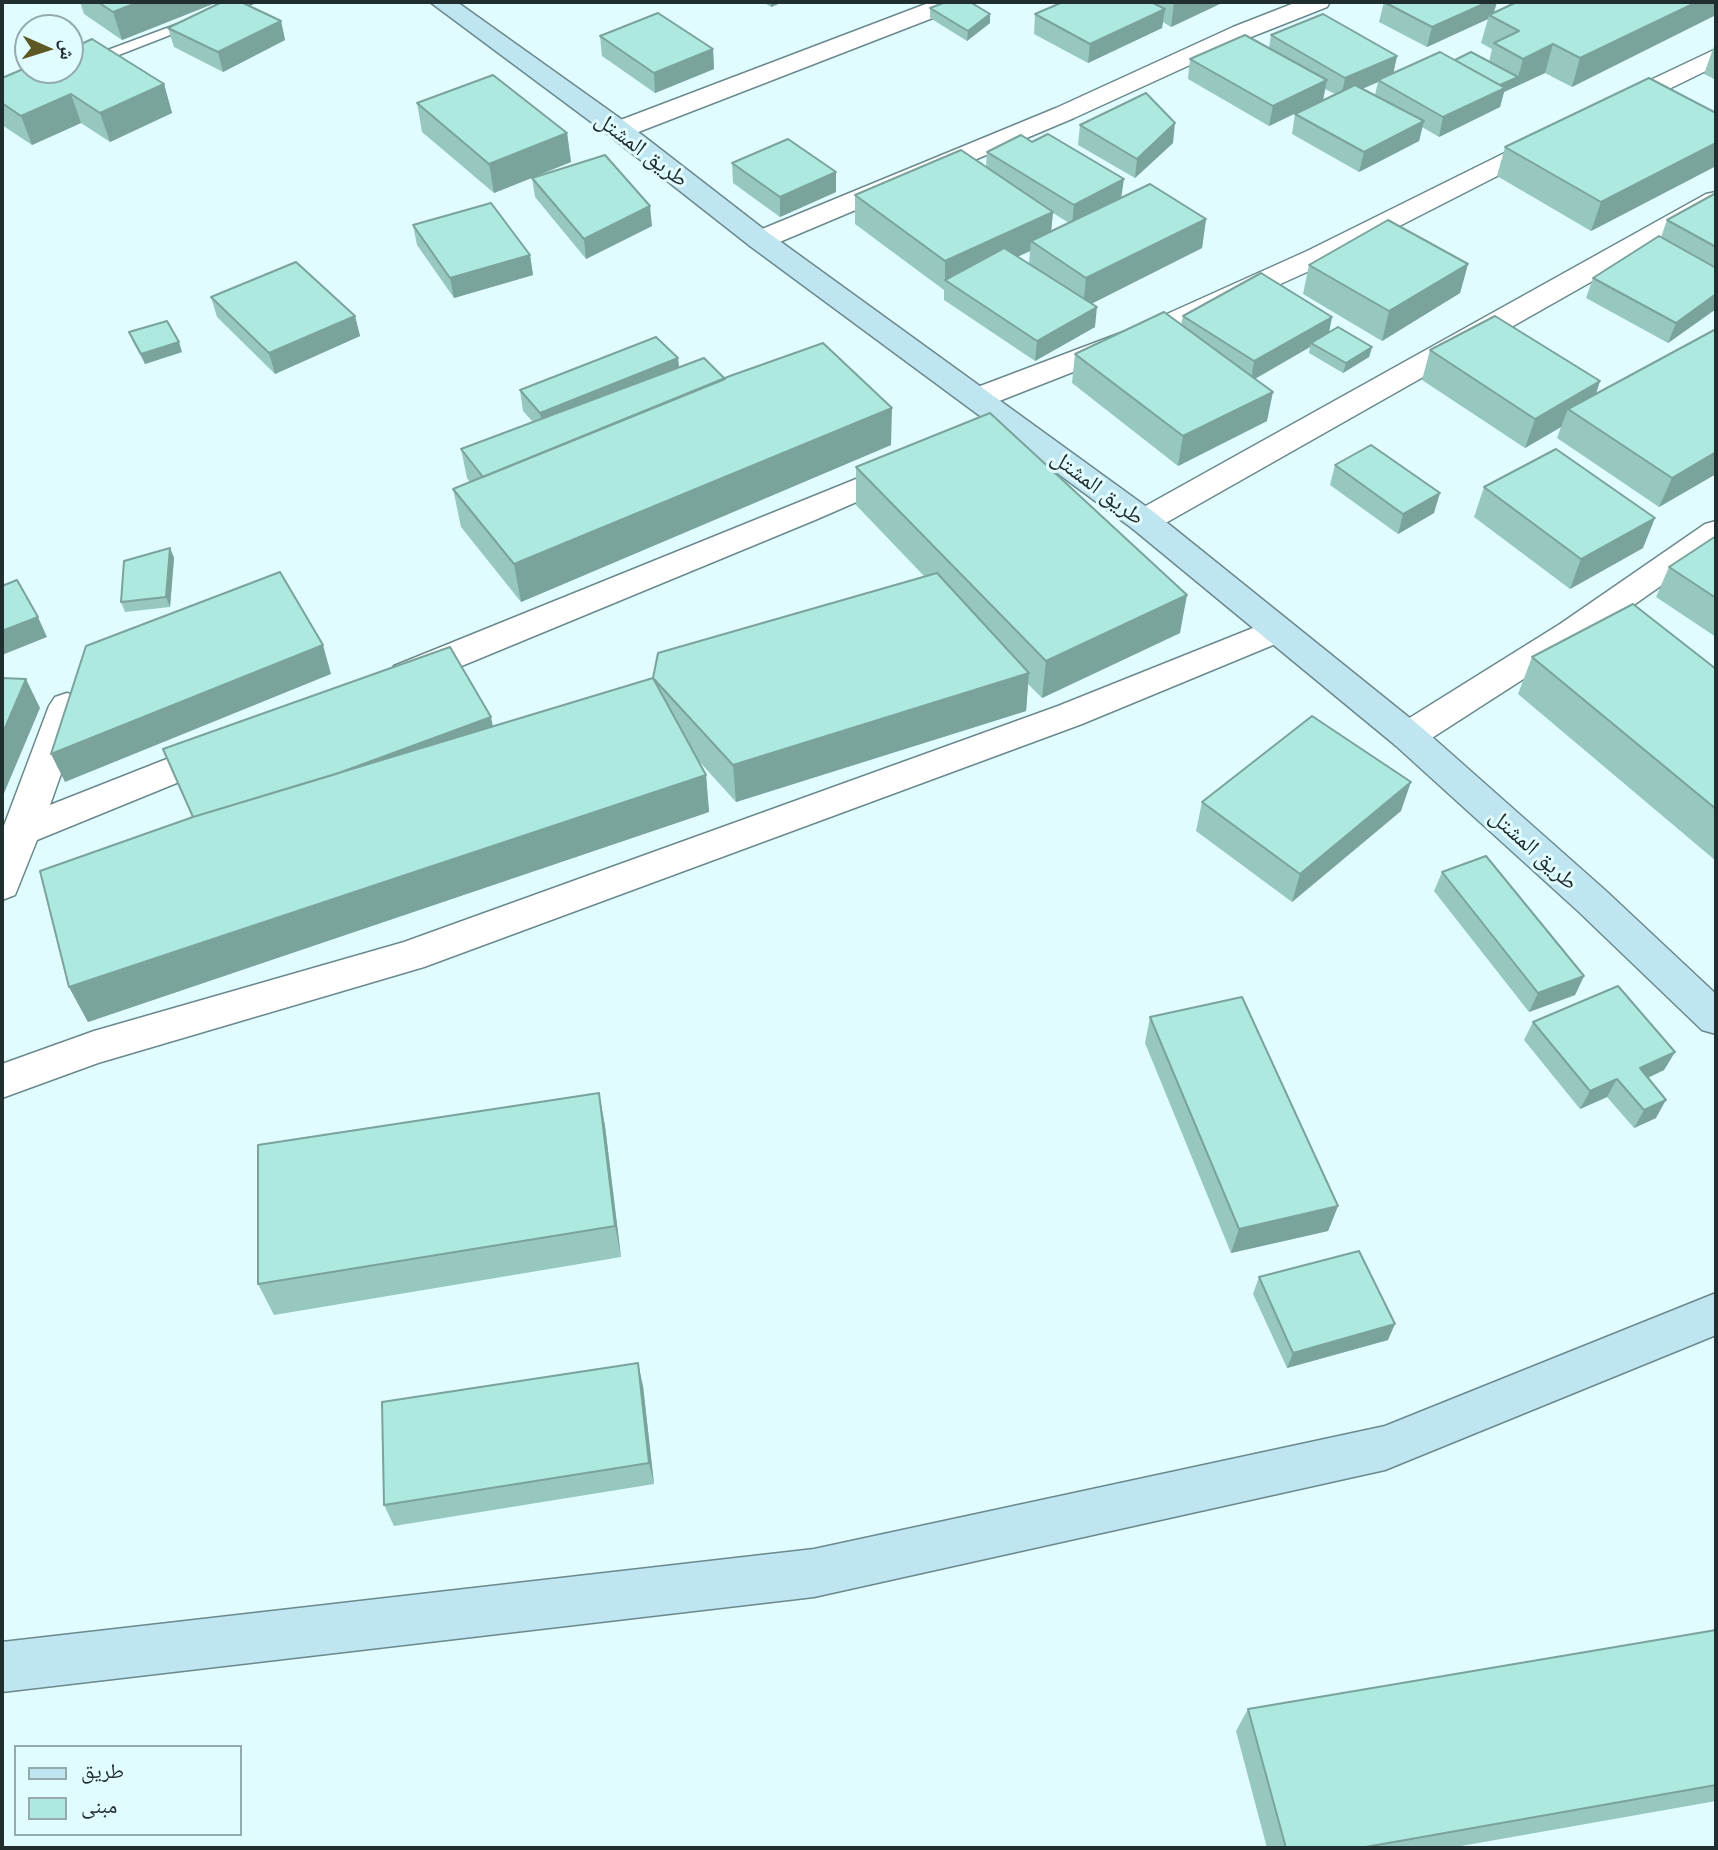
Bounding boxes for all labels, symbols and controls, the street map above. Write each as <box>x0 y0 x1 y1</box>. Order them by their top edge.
north arrow <box>14 14 84 84</box>
text: ش <box>56 39 79 61</box>
street label: طريق المشتل <box>590 105 694 193</box>
street label: طريق المشتل <box>1046 443 1150 531</box>
street label: طريق المشتل <box>1484 802 1584 896</box>
legend <box>14 1745 242 1836</box>
text: طريق <box>81 1758 124 1782</box>
text: مبنى <box>81 1793 117 1817</box>

